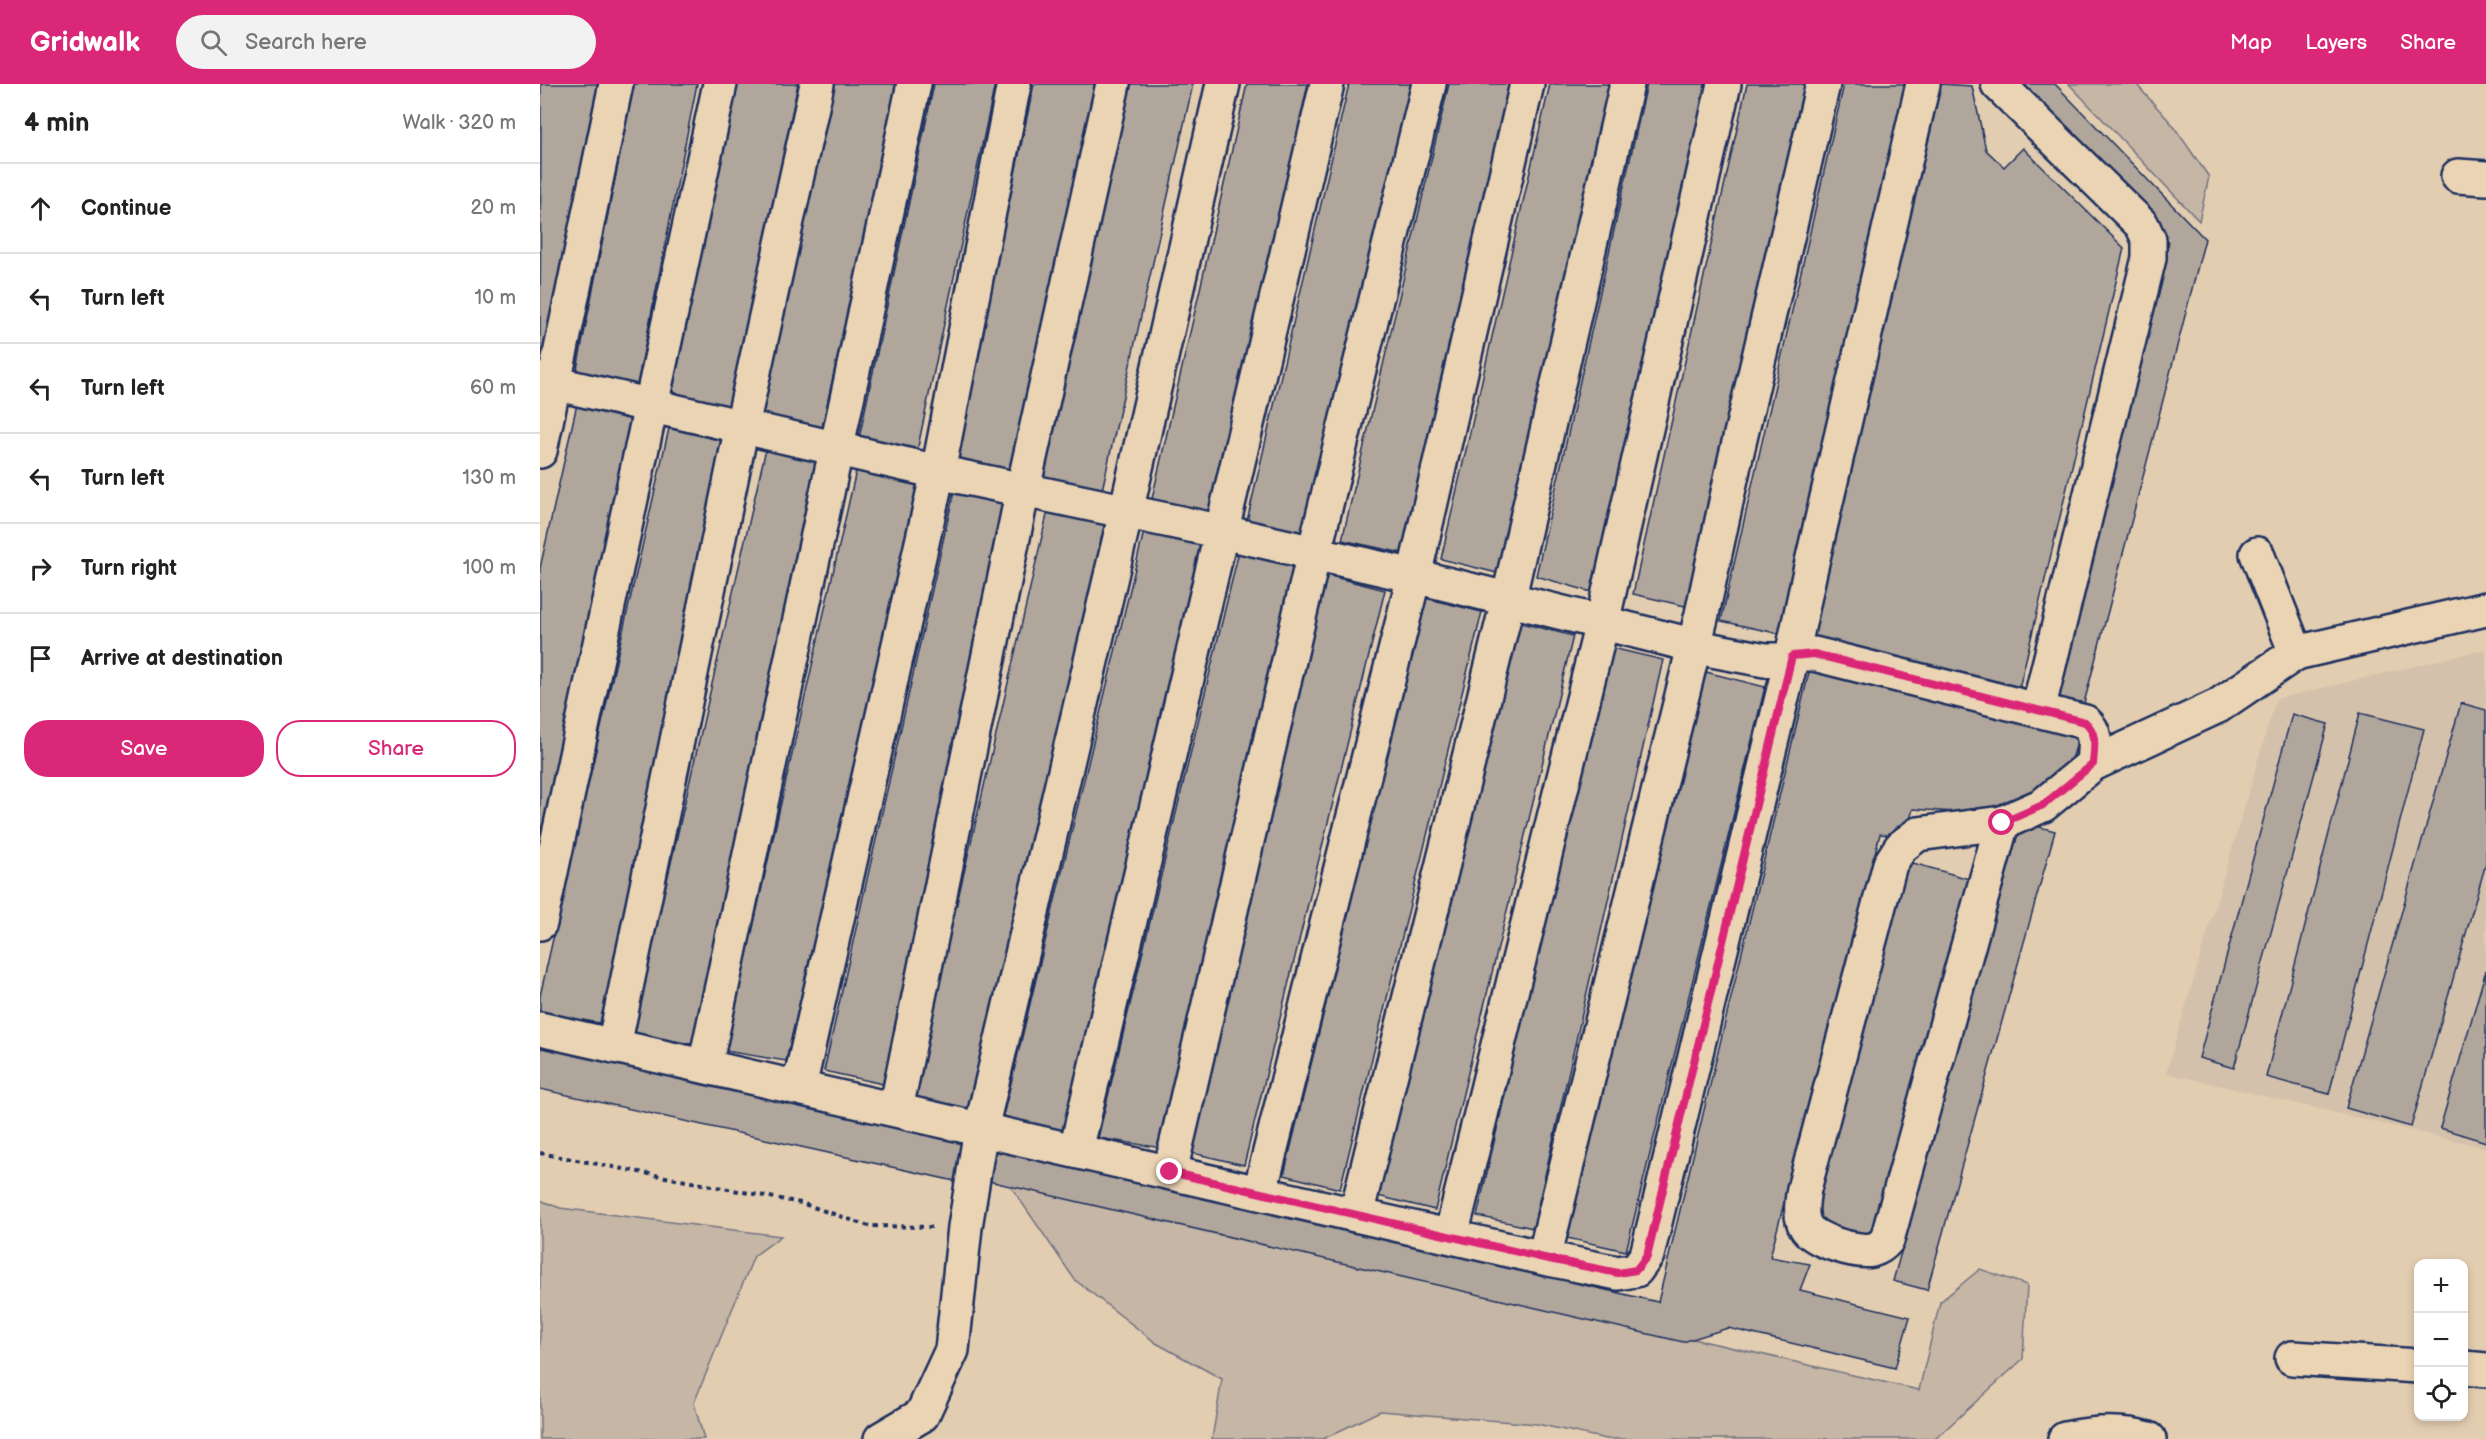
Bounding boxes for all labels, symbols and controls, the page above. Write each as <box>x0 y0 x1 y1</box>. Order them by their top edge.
search box <box>176 15 596 69</box>
text: Gridwalk <box>30 26 140 59</box>
icon: search <box>197 26 230 59</box>
text: Search here <box>245 29 367 56</box>
text: Map <box>2230 30 2272 55</box>
text: Layers <box>2305 30 2367 55</box>
text: Share <box>2400 30 2456 55</box>
text: 4 min <box>24 108 89 139</box>
text: Walk · 320 m <box>402 111 516 135</box>
icon: ahead <box>24 192 57 225</box>
text: Continue <box>81 195 171 222</box>
text: 20 m <box>471 196 516 220</box>
icon: left <box>24 282 57 315</box>
text: Turn left <box>81 285 165 312</box>
text: 10 m <box>475 286 516 310</box>
icon: left <box>24 372 57 405</box>
text: Turn left <box>81 375 165 402</box>
text: 60 m <box>470 376 516 400</box>
icon: left <box>24 462 57 495</box>
text: Turn left <box>81 465 165 492</box>
text: 130 m <box>462 466 516 490</box>
icon: right <box>24 552 57 585</box>
text: Turn right <box>81 555 177 582</box>
text: 100 m <box>463 556 516 580</box>
icon: arrive <box>24 642 57 675</box>
text: Arrive at destination <box>81 645 283 672</box>
button: Save <box>24 720 264 777</box>
button: Share <box>276 720 516 777</box>
route start <box>1988 809 2014 835</box>
route end <box>1156 1158 1182 1184</box>
map controls <box>2414 1259 2468 1421</box>
button: + <box>2414 1259 2468 1313</box>
button: − <box>2414 1313 2468 1367</box>
button: locate <box>2414 1367 2468 1421</box>

